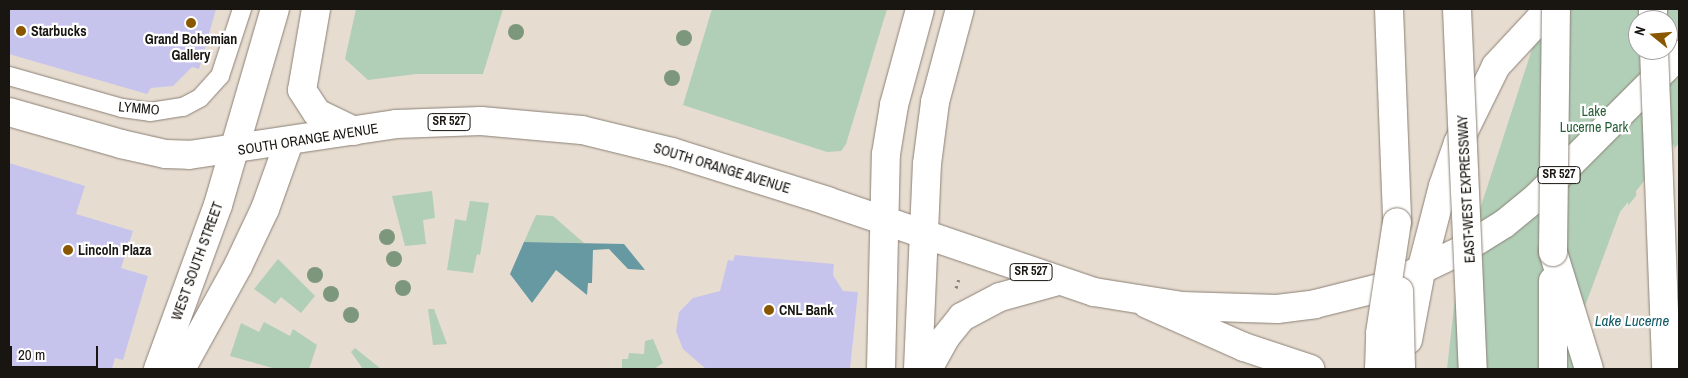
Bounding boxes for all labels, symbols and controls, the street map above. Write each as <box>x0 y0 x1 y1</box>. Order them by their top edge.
north arrow <box>1628 10 1678 60</box>
marker: Grand Bohemian Gallery <box>185 17 197 29</box>
place label: Starbucks <box>31 23 87 39</box>
text: N <box>1630 24 1649 38</box>
marker: Starbucks <box>15 25 27 37</box>
place label: Grand Bohemian Gallery <box>145 31 237 64</box>
street label: LYMMO <box>118 98 160 118</box>
park label: Lake Lucerne Park <box>1560 103 1628 136</box>
road number: SR 527 <box>426 112 472 132</box>
street label: EAST-WEST EXPRESSWAY <box>1454 114 1478 264</box>
street label: SOUTH ORANGE AVENUE <box>236 120 380 158</box>
street label: SOUTH ORANGE AVENUE <box>651 139 793 197</box>
road number: SR 527 <box>1536 166 1582 184</box>
street label: WEST SOUTH STREET <box>168 199 226 323</box>
place label: Lincoln Plaza <box>78 242 151 258</box>
marker: Lincoln Plaza <box>62 244 74 256</box>
road number: SR 527 <box>1008 262 1054 282</box>
place label: CNL Bank <box>779 302 834 318</box>
marker: CNL Bank <box>763 304 775 316</box>
water label: Lake Lucerne <box>1595 312 1669 330</box>
scale bar <box>12 336 100 368</box>
text: 20 m <box>18 344 45 365</box>

